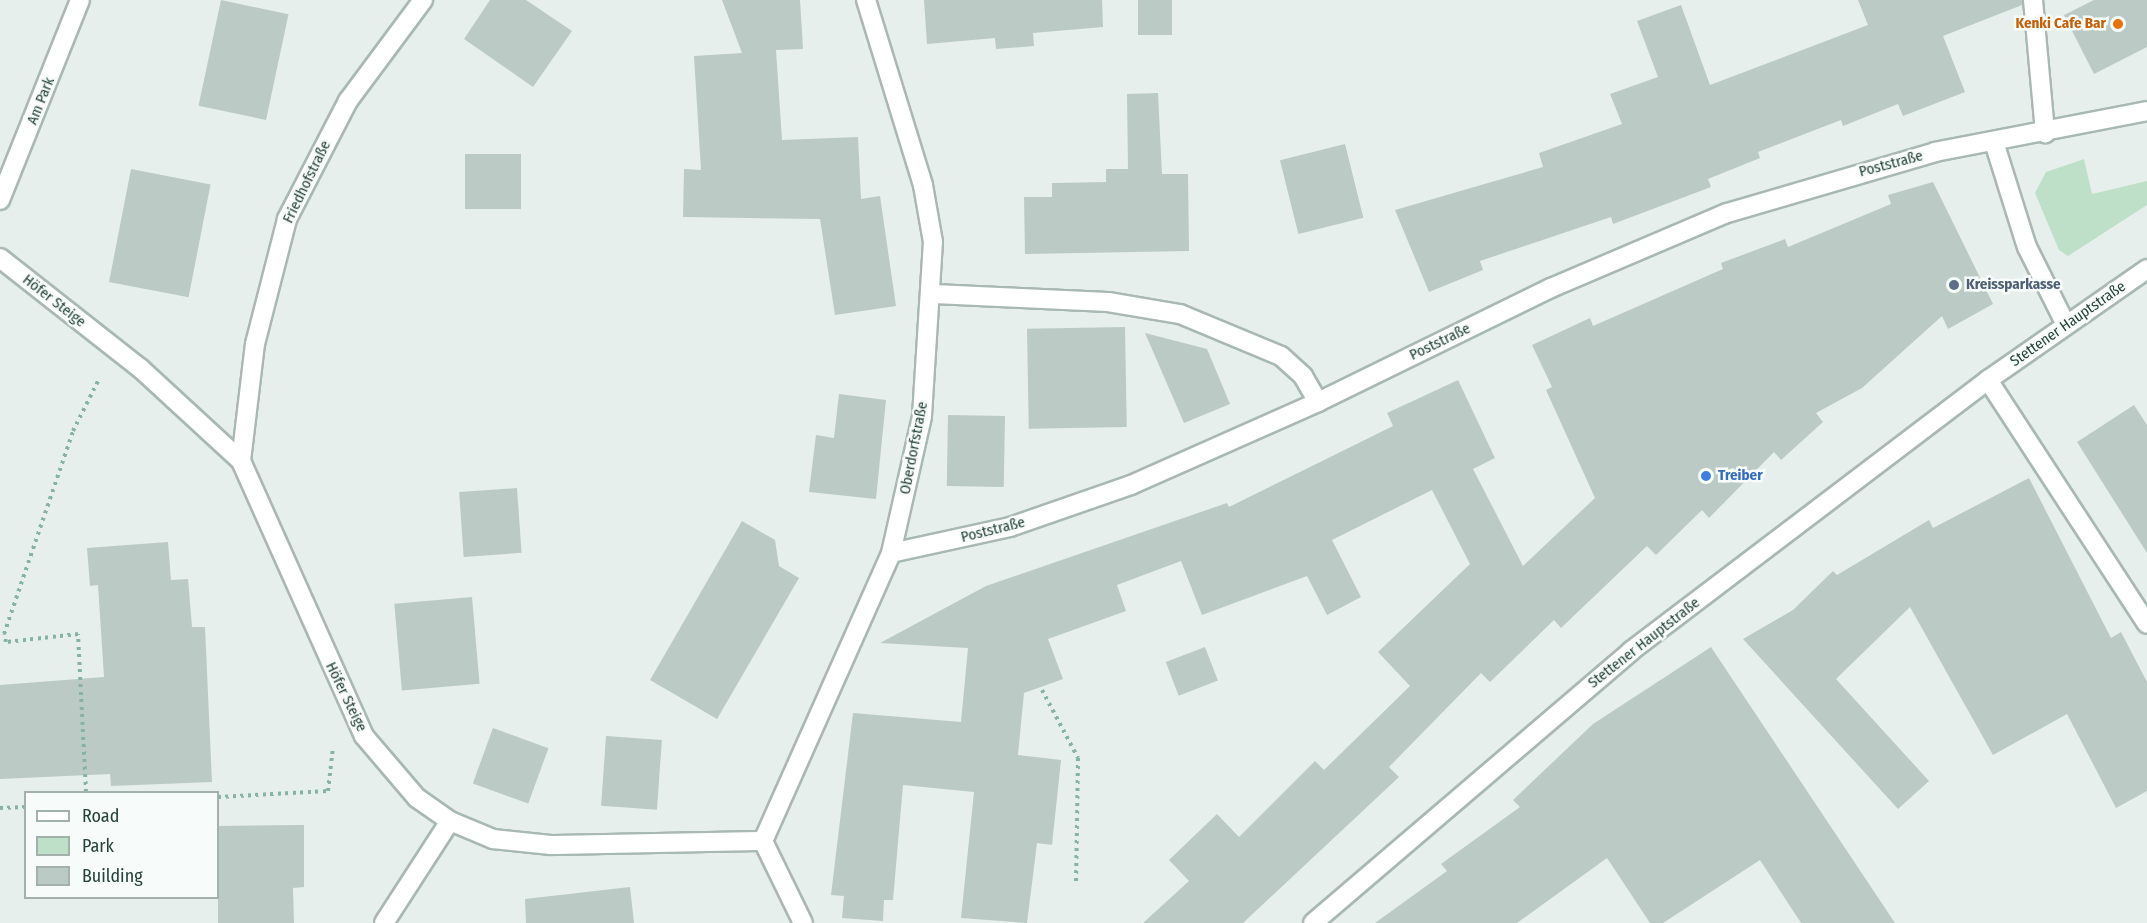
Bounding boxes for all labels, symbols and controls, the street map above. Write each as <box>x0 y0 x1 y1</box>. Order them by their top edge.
place label: Kenki Cafe Bar <box>2015 15 2106 33</box>
marker: Kenki Cafe Bar <box>2111 17 2125 31</box>
street label: Am Park <box>23 75 59 127</box>
street label: Friedhofstraße <box>279 138 335 226</box>
street label: Poststraße <box>1857 147 1925 181</box>
street label: Höfer Steige <box>19 271 89 331</box>
place label: Kreissparkasse <box>1966 276 2061 294</box>
street label: Stettener Hauptstraße <box>2007 277 2129 371</box>
marker: Kreissparkasse <box>1947 278 1961 292</box>
street label: Poststraße <box>1407 320 1473 364</box>
street label: Oberdorfstraße <box>896 400 932 496</box>
place label: Treiber <box>1718 467 1763 485</box>
marker: Treiber <box>1699 469 1713 483</box>
street label: Poststraße <box>959 513 1027 547</box>
street label: Stettener Hauptstraße <box>1585 594 1703 692</box>
street label: Höfer Steige <box>321 659 371 735</box>
legend <box>24 791 219 899</box>
text: Road <box>82 805 119 827</box>
text: Park <box>82 835 114 857</box>
text: Building <box>82 865 143 887</box>

